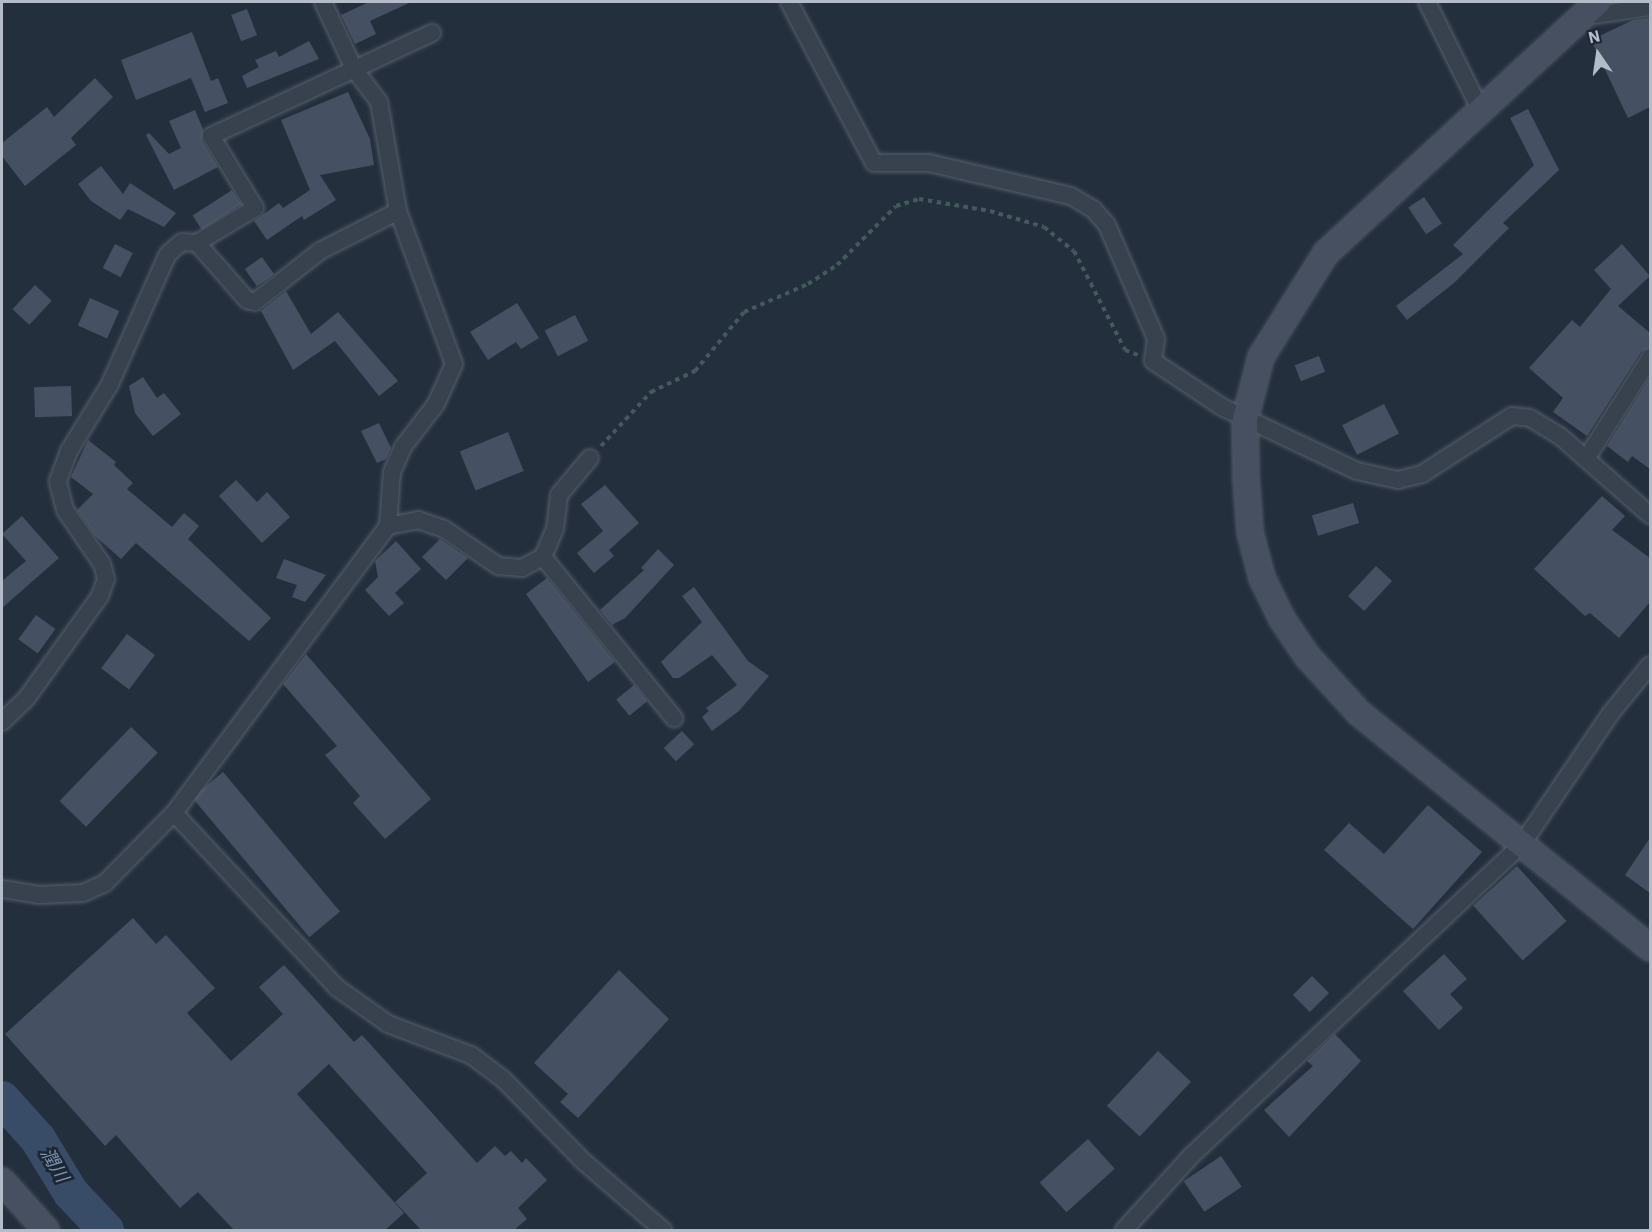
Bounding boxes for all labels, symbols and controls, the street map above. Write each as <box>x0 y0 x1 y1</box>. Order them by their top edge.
north arrow <box>1568 24 1628 84</box>
text: N <box>1586 25 1602 48</box>
water label: 潤川 <box>35 1144 73 1186</box>

